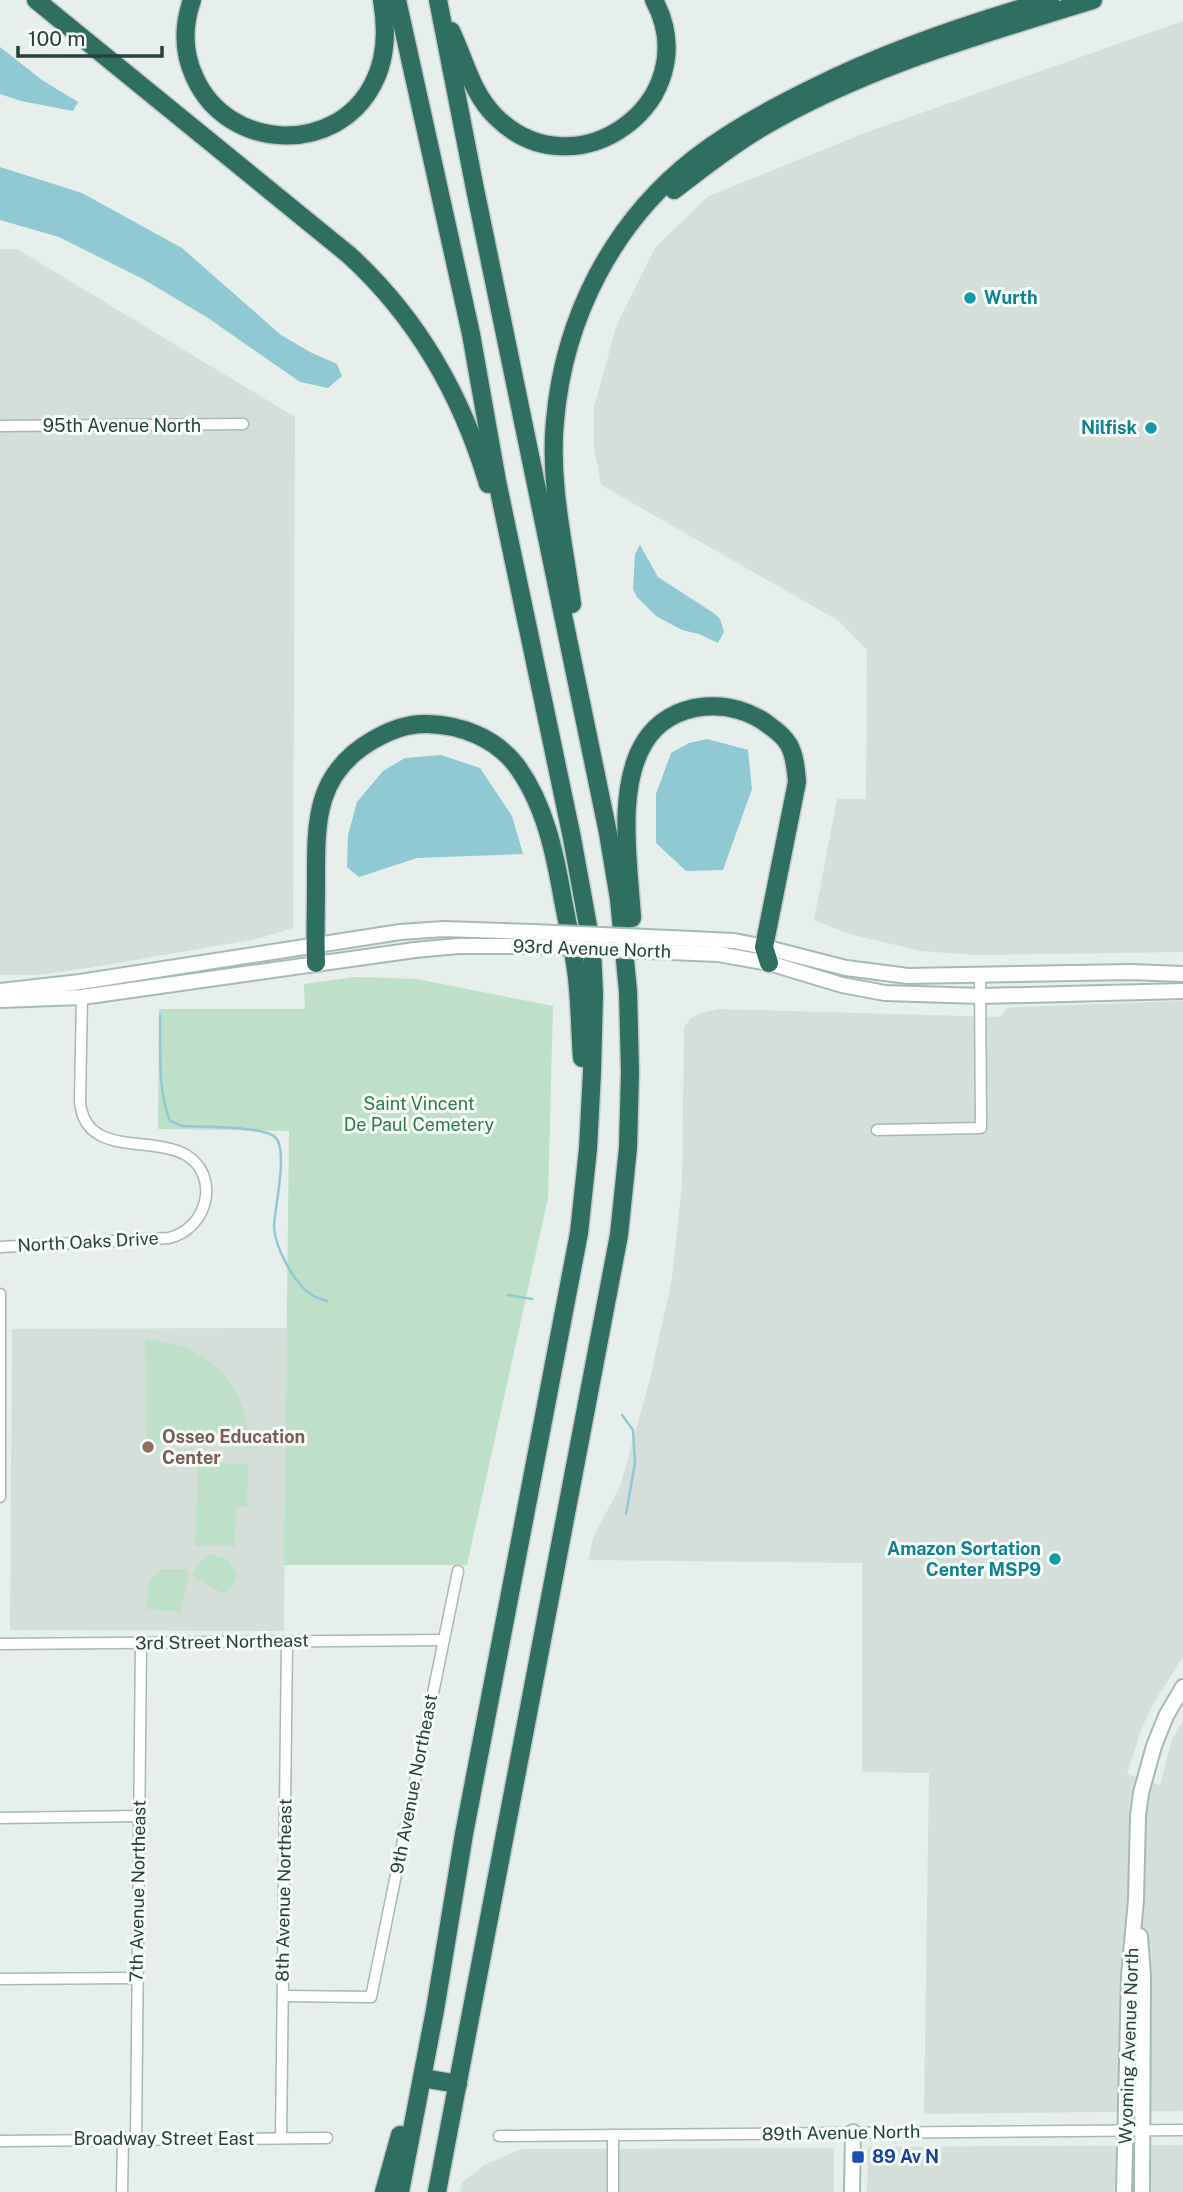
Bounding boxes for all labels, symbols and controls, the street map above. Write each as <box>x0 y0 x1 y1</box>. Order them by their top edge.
scale bar <box>18 14 161 58</box>
text: 100 m <box>28 26 85 51</box>
place label: Wurth <box>984 287 1038 308</box>
marker: Wurth <box>962 290 978 306</box>
street label: 95th Avenue North <box>43 415 201 436</box>
place label: Nilfisk <box>1081 417 1138 438</box>
marker: Nilfisk <box>1143 420 1159 436</box>
street label: 93rd Avenue North <box>513 935 671 962</box>
park label: Saint Vincent De Paul Cemetery <box>344 1093 495 1135</box>
street label: North Oaks Drive <box>17 1227 159 1256</box>
place label: Osseo Education Center <box>162 1426 305 1468</box>
marker: Osseo Education Center <box>140 1439 156 1455</box>
place label: Amazon Sortation Center MSP9 <box>887 1538 1041 1580</box>
marker: Amazon Sortation Center MSP9 <box>1047 1551 1063 1567</box>
street label: 3rd Street Northeast <box>135 1629 309 1654</box>
street label: 9th Avenue Northeast <box>386 1692 441 1876</box>
street label: 8th Avenue Northeast <box>271 1798 296 1982</box>
street label: 7th Avenue Northeast <box>125 1800 150 1982</box>
street label: Wyoming Avenue North <box>1115 1947 1142 2145</box>
street label: 89th Avenue North <box>762 2121 920 2144</box>
street label: Broadway Street East <box>74 2128 254 2149</box>
place label: 89 Av N <box>872 2146 939 2167</box>
marker: 89 Av N <box>850 2149 866 2165</box>

